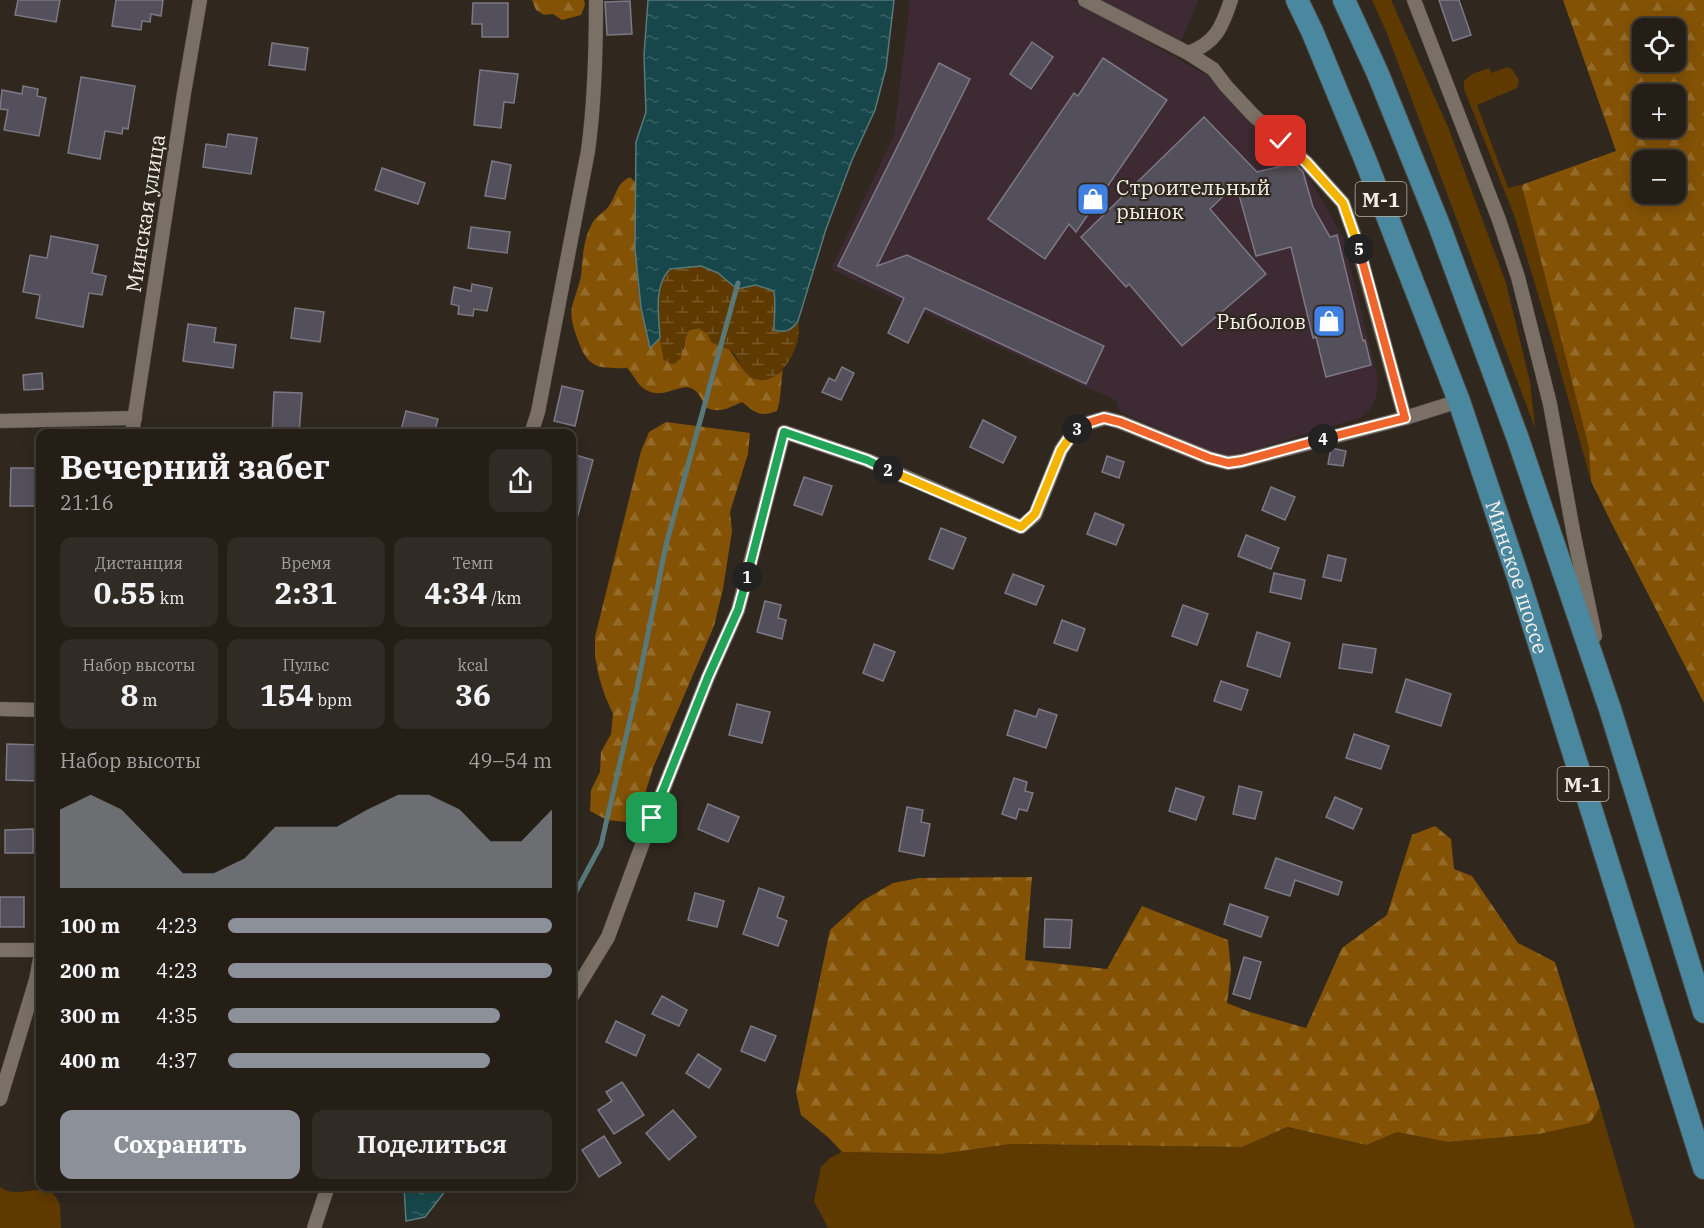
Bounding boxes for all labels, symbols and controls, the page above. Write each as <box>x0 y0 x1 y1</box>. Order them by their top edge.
map controls <box>1632 18 1686 204</box>
button: locate <box>1632 18 1686 72</box>
button: + <box>1632 84 1686 138</box>
pin <box>1255 115 1306 166</box>
icon: check <box>1264 124 1297 157</box>
street label: Минская улица <box>119 132 171 294</box>
button: − <box>1632 150 1686 204</box>
place label: Строительный рынок <box>1116 173 1270 225</box>
shop icon: Строительный рынок <box>1075 181 1111 217</box>
road number: М-1 <box>1356 182 1406 216</box>
pin: 5 <box>1344 234 1374 264</box>
text: 5 <box>1354 239 1364 259</box>
shop icon: Рыболов <box>1311 303 1347 339</box>
place label: Рыболов <box>1216 307 1306 335</box>
pin: 3 <box>1062 414 1092 444</box>
text: 3 <box>1072 419 1082 439</box>
pin: 4 <box>1308 424 1338 454</box>
text: 4 <box>1318 429 1328 449</box>
text: Вечерний забег <box>60 445 330 488</box>
button: share <box>489 449 552 512</box>
pin: 2 <box>873 455 903 485</box>
text: 2 <box>883 460 893 480</box>
text: 21:16 <box>60 489 114 516</box>
street label: Минское шоссе <box>1479 496 1555 657</box>
text: Дистанция <box>95 553 183 573</box>
text: Время <box>281 553 331 573</box>
text: Темп <box>453 553 493 573</box>
pin: 1 <box>732 562 762 592</box>
text: 1 <box>742 567 752 587</box>
text: 0.55 <box>94 573 156 612</box>
text: 2:31 <box>274 573 338 612</box>
text: 4:34 <box>424 573 487 612</box>
text: km <box>156 588 184 608</box>
text: /km <box>487 588 522 608</box>
text: Набор высоты <box>83 655 195 675</box>
text: Пульс <box>282 655 330 675</box>
text: kcal <box>458 655 488 675</box>
text: 8 <box>121 675 139 714</box>
text: 154 <box>260 675 314 714</box>
text: 36 <box>455 675 491 714</box>
text: m <box>139 690 157 710</box>
text: bpm <box>314 690 352 710</box>
text: Набор высоты <box>60 747 201 774</box>
text: 49–54 m <box>469 747 552 774</box>
road number: М-1 <box>1558 767 1608 801</box>
pin <box>626 792 677 843</box>
icon: arrive <box>635 801 668 834</box>
text: 100 m <box>60 912 120 939</box>
text: 4:23 <box>156 912 198 939</box>
text: 200 m <box>60 957 120 984</box>
text: 4:23 <box>156 957 198 984</box>
text: 300 m <box>60 1002 120 1029</box>
text: 4:35 <box>156 1002 198 1029</box>
text: 400 m <box>60 1047 120 1074</box>
text: 4:37 <box>156 1047 198 1074</box>
button: Сохранить <box>60 1110 300 1179</box>
button: Поделиться <box>312 1110 552 1179</box>

